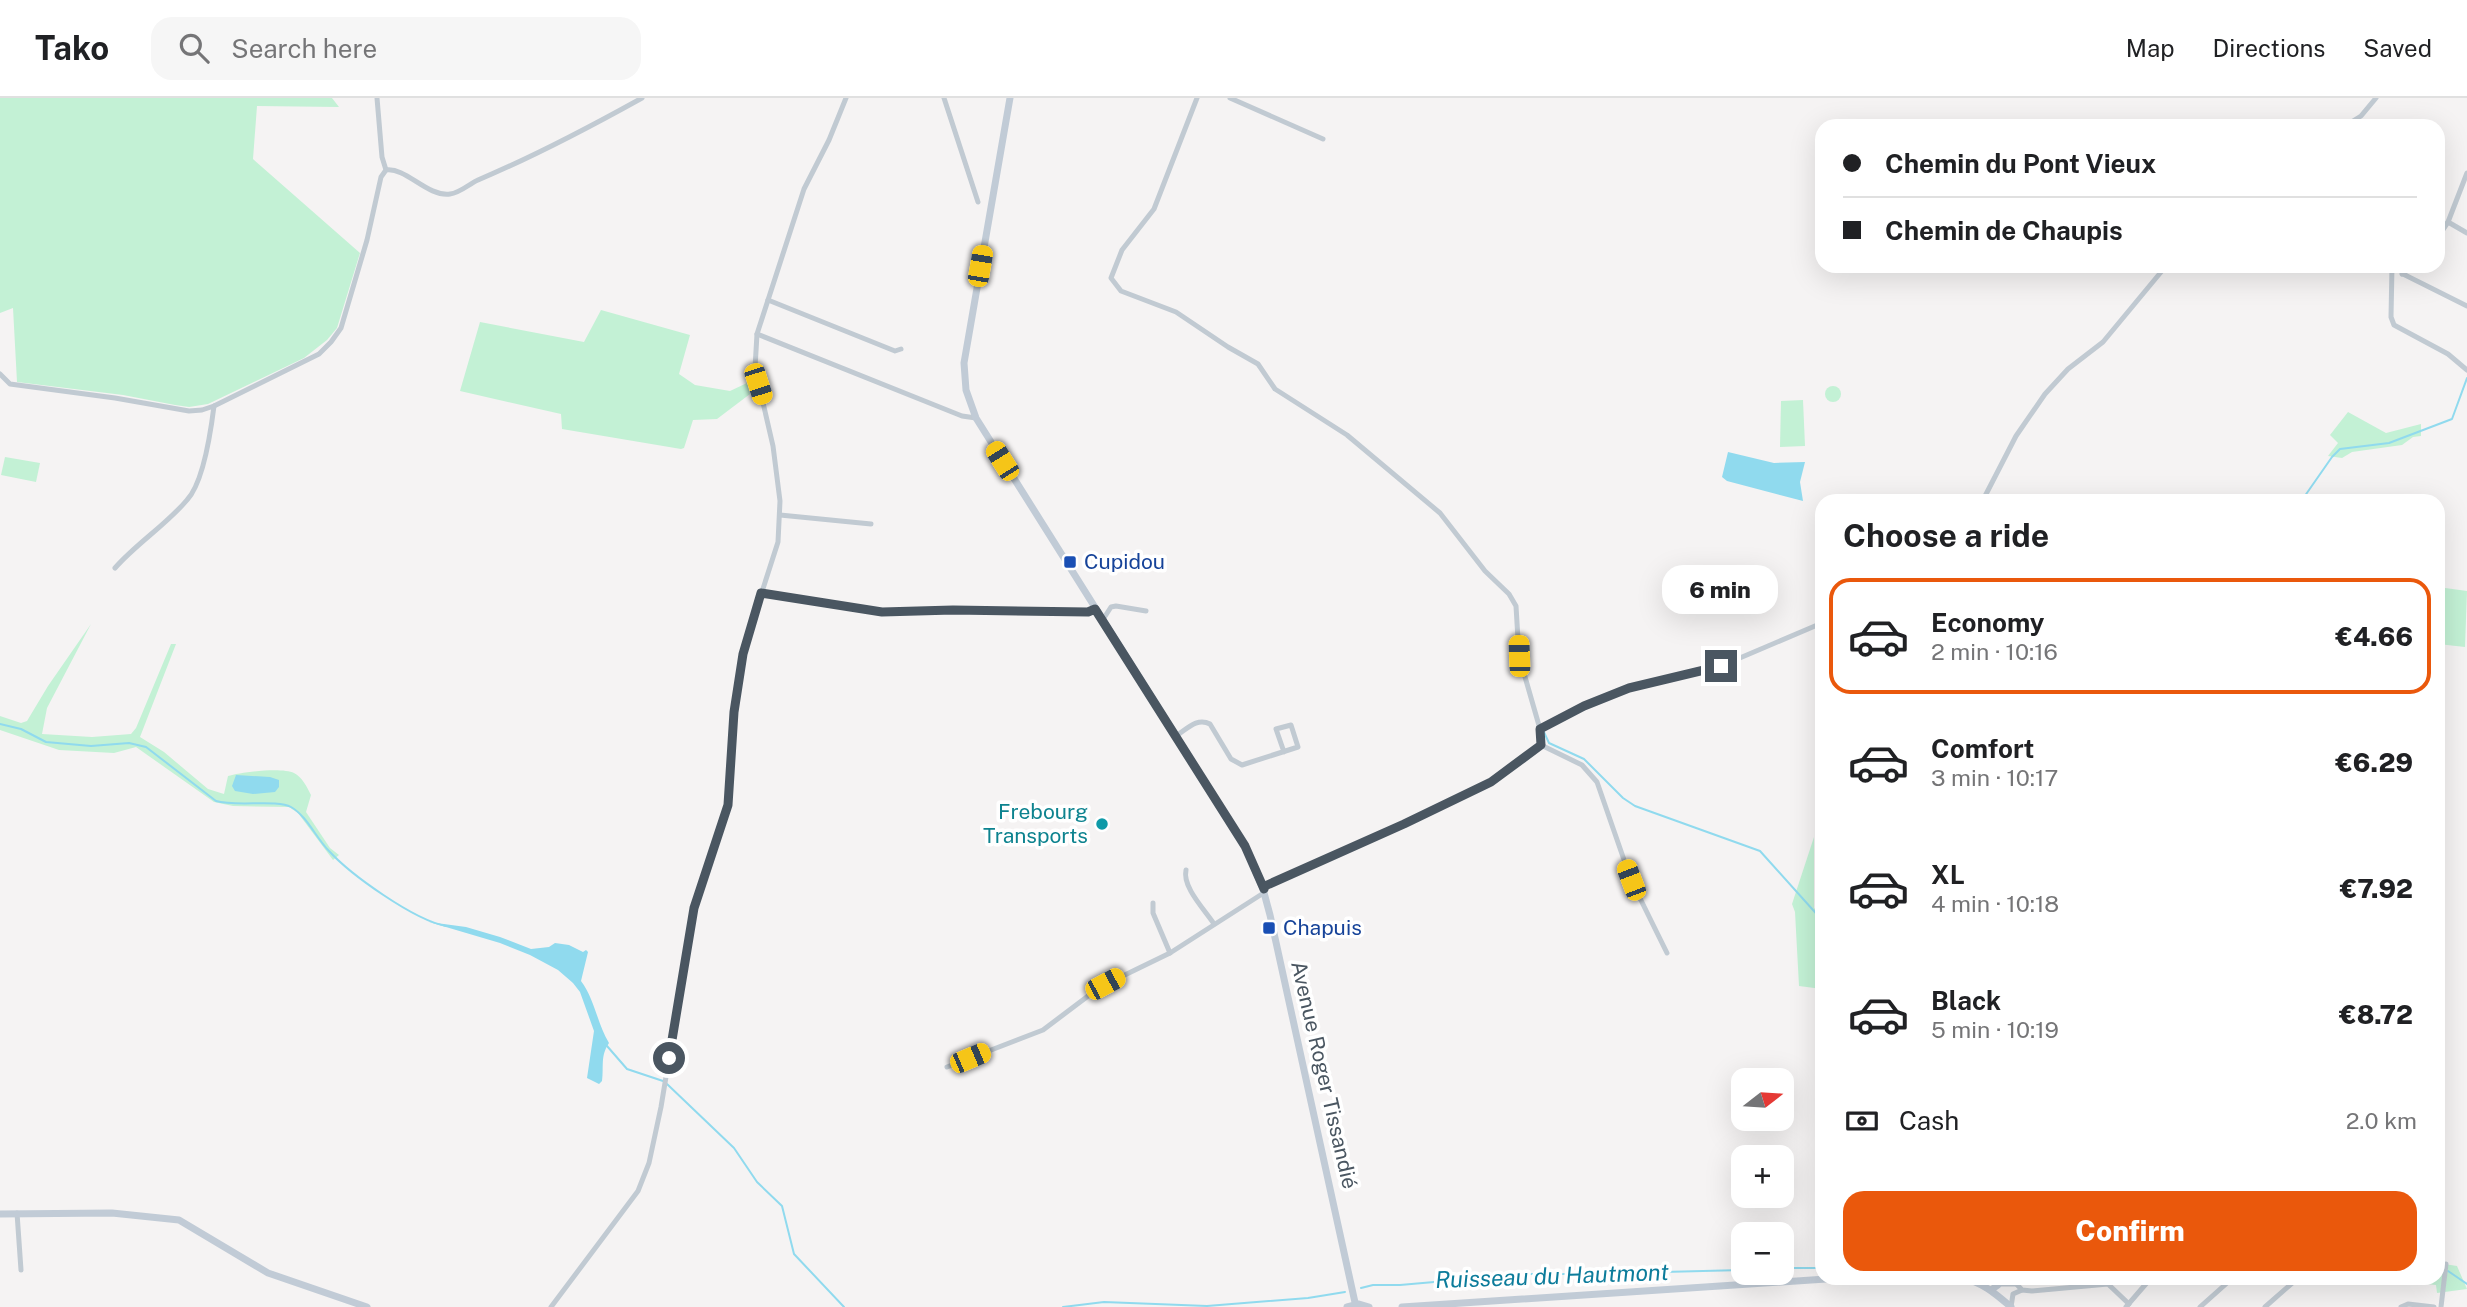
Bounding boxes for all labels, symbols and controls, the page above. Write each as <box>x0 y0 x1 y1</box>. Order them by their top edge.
search box <box>151 17 641 80</box>
text: Tako <box>35 29 109 67</box>
icon: search <box>175 29 213 67</box>
text: Search here <box>231 33 377 64</box>
text: Map <box>2126 34 2175 62</box>
text: Directions <box>2213 34 2325 62</box>
text: Saved <box>2363 34 2432 62</box>
text: Chemin du Pont Vieux <box>1885 148 2156 179</box>
text: Chemin de Chaupis <box>1885 215 2123 246</box>
car <box>967 243 994 289</box>
car <box>742 361 775 407</box>
car <box>982 438 1023 484</box>
text: Choose a ride <box>1843 517 2049 554</box>
place label: Cupidou <box>1084 549 1165 574</box>
marker: Cupidou <box>1062 554 1078 570</box>
callout: 6 min <box>1663 564 1779 614</box>
text: 6 min <box>1689 576 1751 603</box>
icon: car <box>1847 605 1910 668</box>
text: Economy <box>1931 607 2044 638</box>
text: €4.66 <box>2335 621 2413 652</box>
car <box>1508 635 1531 677</box>
text: 2 min · 10:16 <box>1931 638 2058 665</box>
route end <box>1705 650 1737 682</box>
icon: car <box>1847 731 1910 794</box>
text: Comfort <box>1931 733 2034 764</box>
text: €6.29 <box>2335 747 2413 778</box>
text: 3 min · 10:17 <box>1931 764 2058 791</box>
place label: Frebourg Transports <box>983 799 1088 848</box>
marker: Frebourg Transports <box>1094 816 1110 832</box>
car <box>1614 857 1649 903</box>
icon: car <box>1847 857 1910 920</box>
text: XL <box>1931 859 1965 890</box>
text: €7.92 <box>2340 873 2413 904</box>
text: 4 min · 10:18 <box>1931 890 2059 917</box>
place label: Chapuis <box>1283 915 1362 940</box>
marker: Chapuis <box>1261 920 1277 936</box>
street label: Avenue Roger Tissandié <box>1286 959 1363 1191</box>
car <box>1082 965 1129 1003</box>
icon: car <box>1847 983 1910 1046</box>
text: Black <box>1931 985 2001 1016</box>
text: €8.72 <box>2339 999 2413 1030</box>
text: 5 min · 10:19 <box>1931 1016 2059 1043</box>
car <box>947 1040 994 1076</box>
route start <box>653 1042 685 1074</box>
north arrow <box>1731 1068 1794 1130</box>
map controls <box>1731 1068 1794 1285</box>
icon: cash <box>1843 1102 1881 1140</box>
text: Cash <box>1899 1105 1959 1136</box>
text: 2.0 km <box>2346 1107 2417 1134</box>
button: + <box>1731 1145 1794 1208</box>
button: Confirm <box>1843 1191 2417 1271</box>
button: − <box>1731 1222 1794 1285</box>
water label: Ruisseau du Hautmont <box>1435 1258 1670 1293</box>

